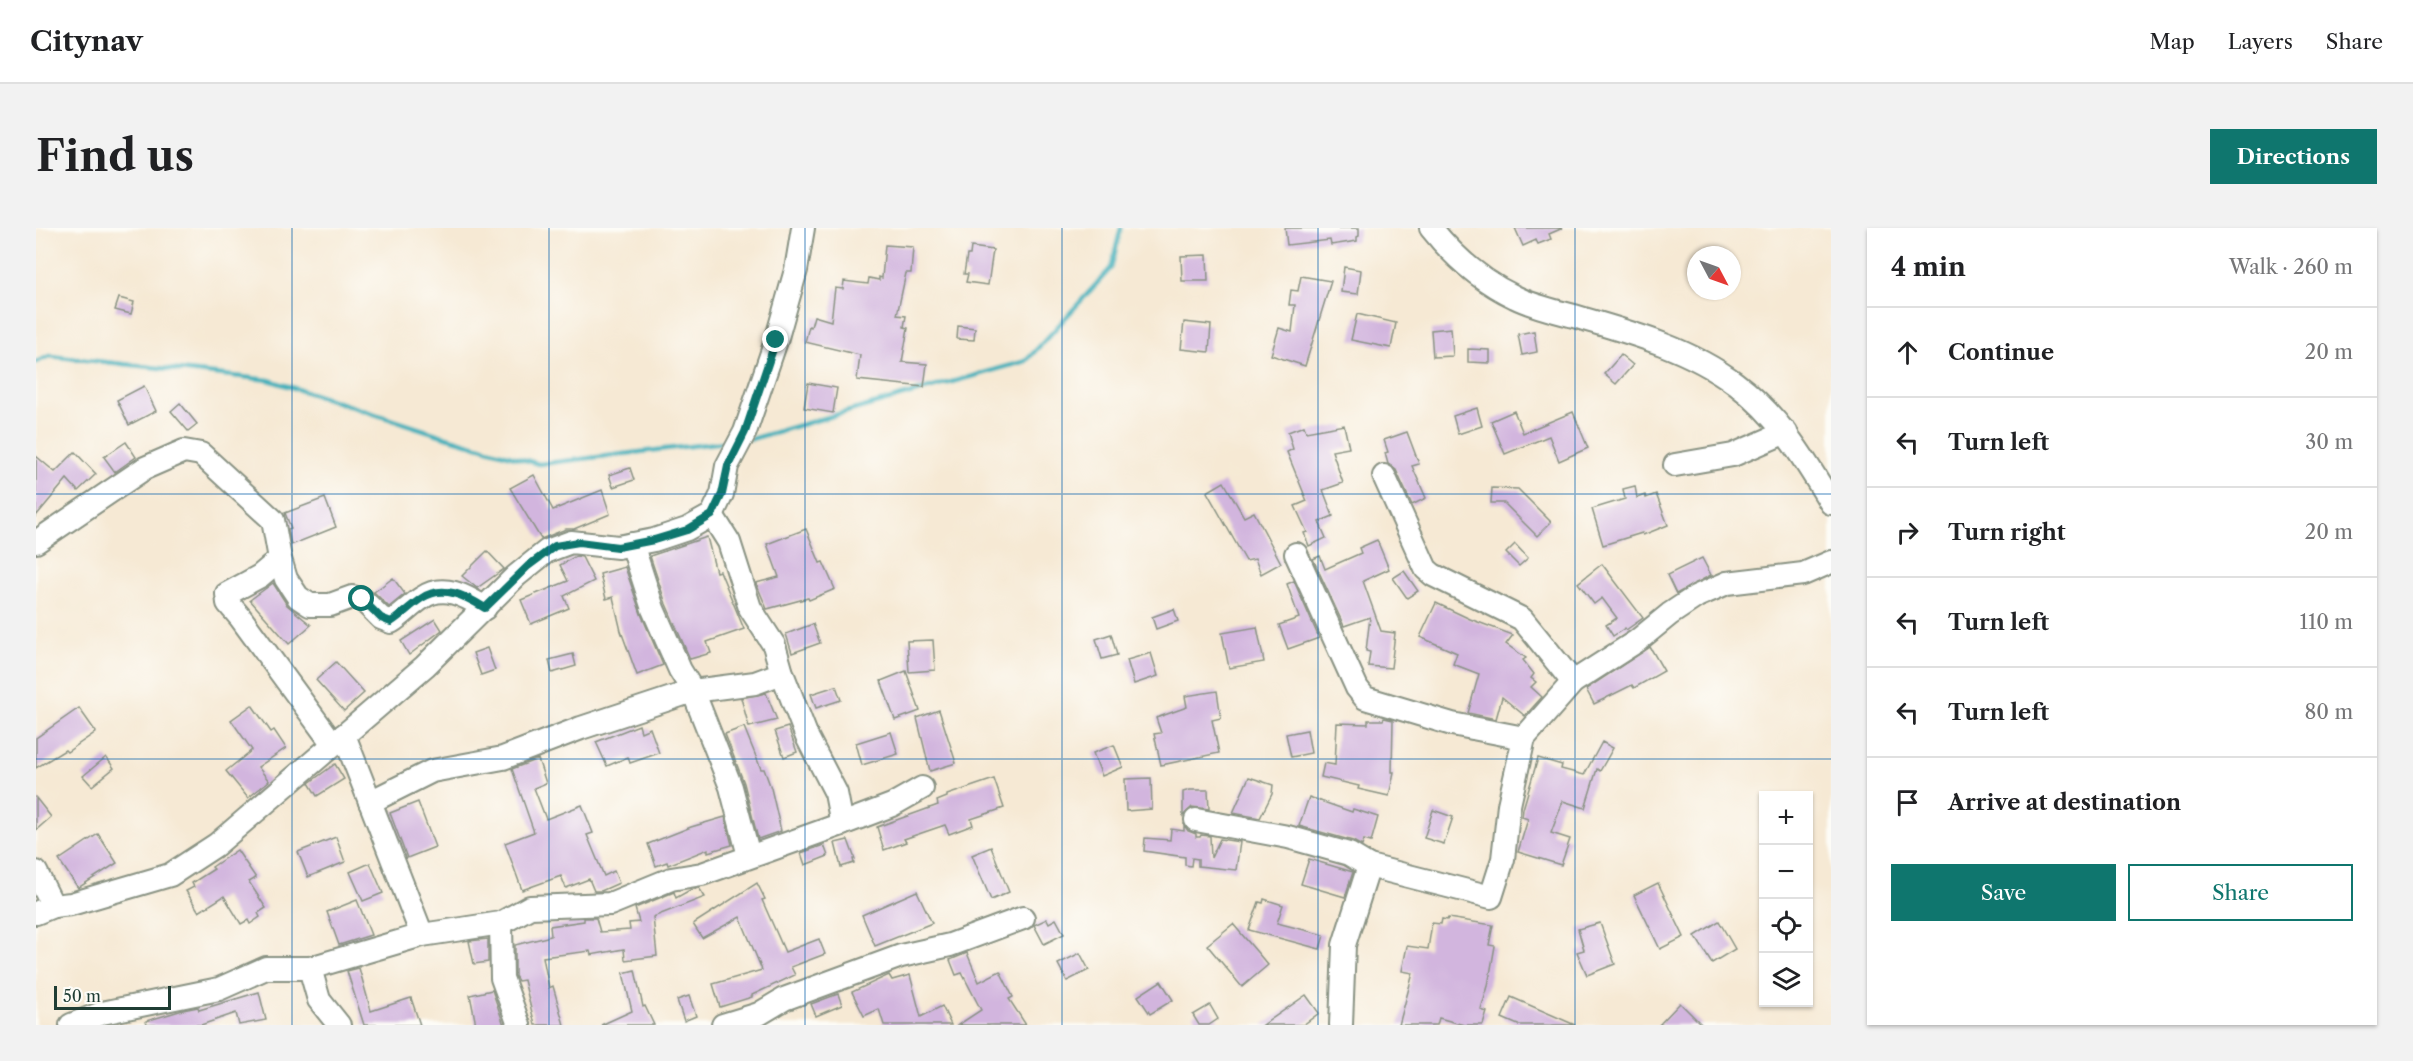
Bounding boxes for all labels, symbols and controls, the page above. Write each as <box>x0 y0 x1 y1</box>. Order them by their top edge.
text: Citynav <box>30 24 143 58</box>
text: Map <box>2150 29 2195 54</box>
text: Layers <box>2228 29 2293 54</box>
text: Share <box>2326 29 2383 54</box>
button: Directions <box>2210 129 2377 184</box>
text: Find us <box>36 130 194 182</box>
north arrow <box>1687 246 1741 300</box>
text: 4 min <box>1891 251 1966 283</box>
text: Walk · 260 m <box>2229 255 2353 279</box>
route end <box>762 326 788 352</box>
icon: ahead <box>1891 336 1924 369</box>
text: Continue <box>1948 339 2054 366</box>
text: 20 m <box>2305 340 2353 364</box>
icon: left <box>1891 426 1924 459</box>
text: Turn left <box>1948 429 2049 456</box>
text: 30 m <box>2305 430 2353 454</box>
icon: right <box>1891 516 1924 549</box>
text: Turn right <box>1948 519 2066 546</box>
text: 20 m <box>2305 520 2353 544</box>
route start <box>348 585 374 611</box>
icon: left <box>1891 606 1924 639</box>
text: Turn left <box>1948 609 2049 636</box>
text: 110 m <box>2300 610 2353 634</box>
icon: left <box>1891 696 1924 729</box>
text: Turn left <box>1948 699 2049 726</box>
text: 80 m <box>2305 700 2353 724</box>
icon: arrive <box>1891 786 1924 819</box>
text: Arrive at destination <box>1948 789 2181 816</box>
map controls <box>1759 791 1813 1007</box>
button: + <box>1759 791 1813 845</box>
button: − <box>1759 845 1813 899</box>
button: Save <box>1891 864 2116 921</box>
button: Share <box>2128 864 2353 921</box>
button: locate <box>1759 899 1813 953</box>
button: layers <box>1759 953 1813 1007</box>
scale bar <box>54 983 171 1010</box>
text: 50 m <box>63 986 101 1006</box>

